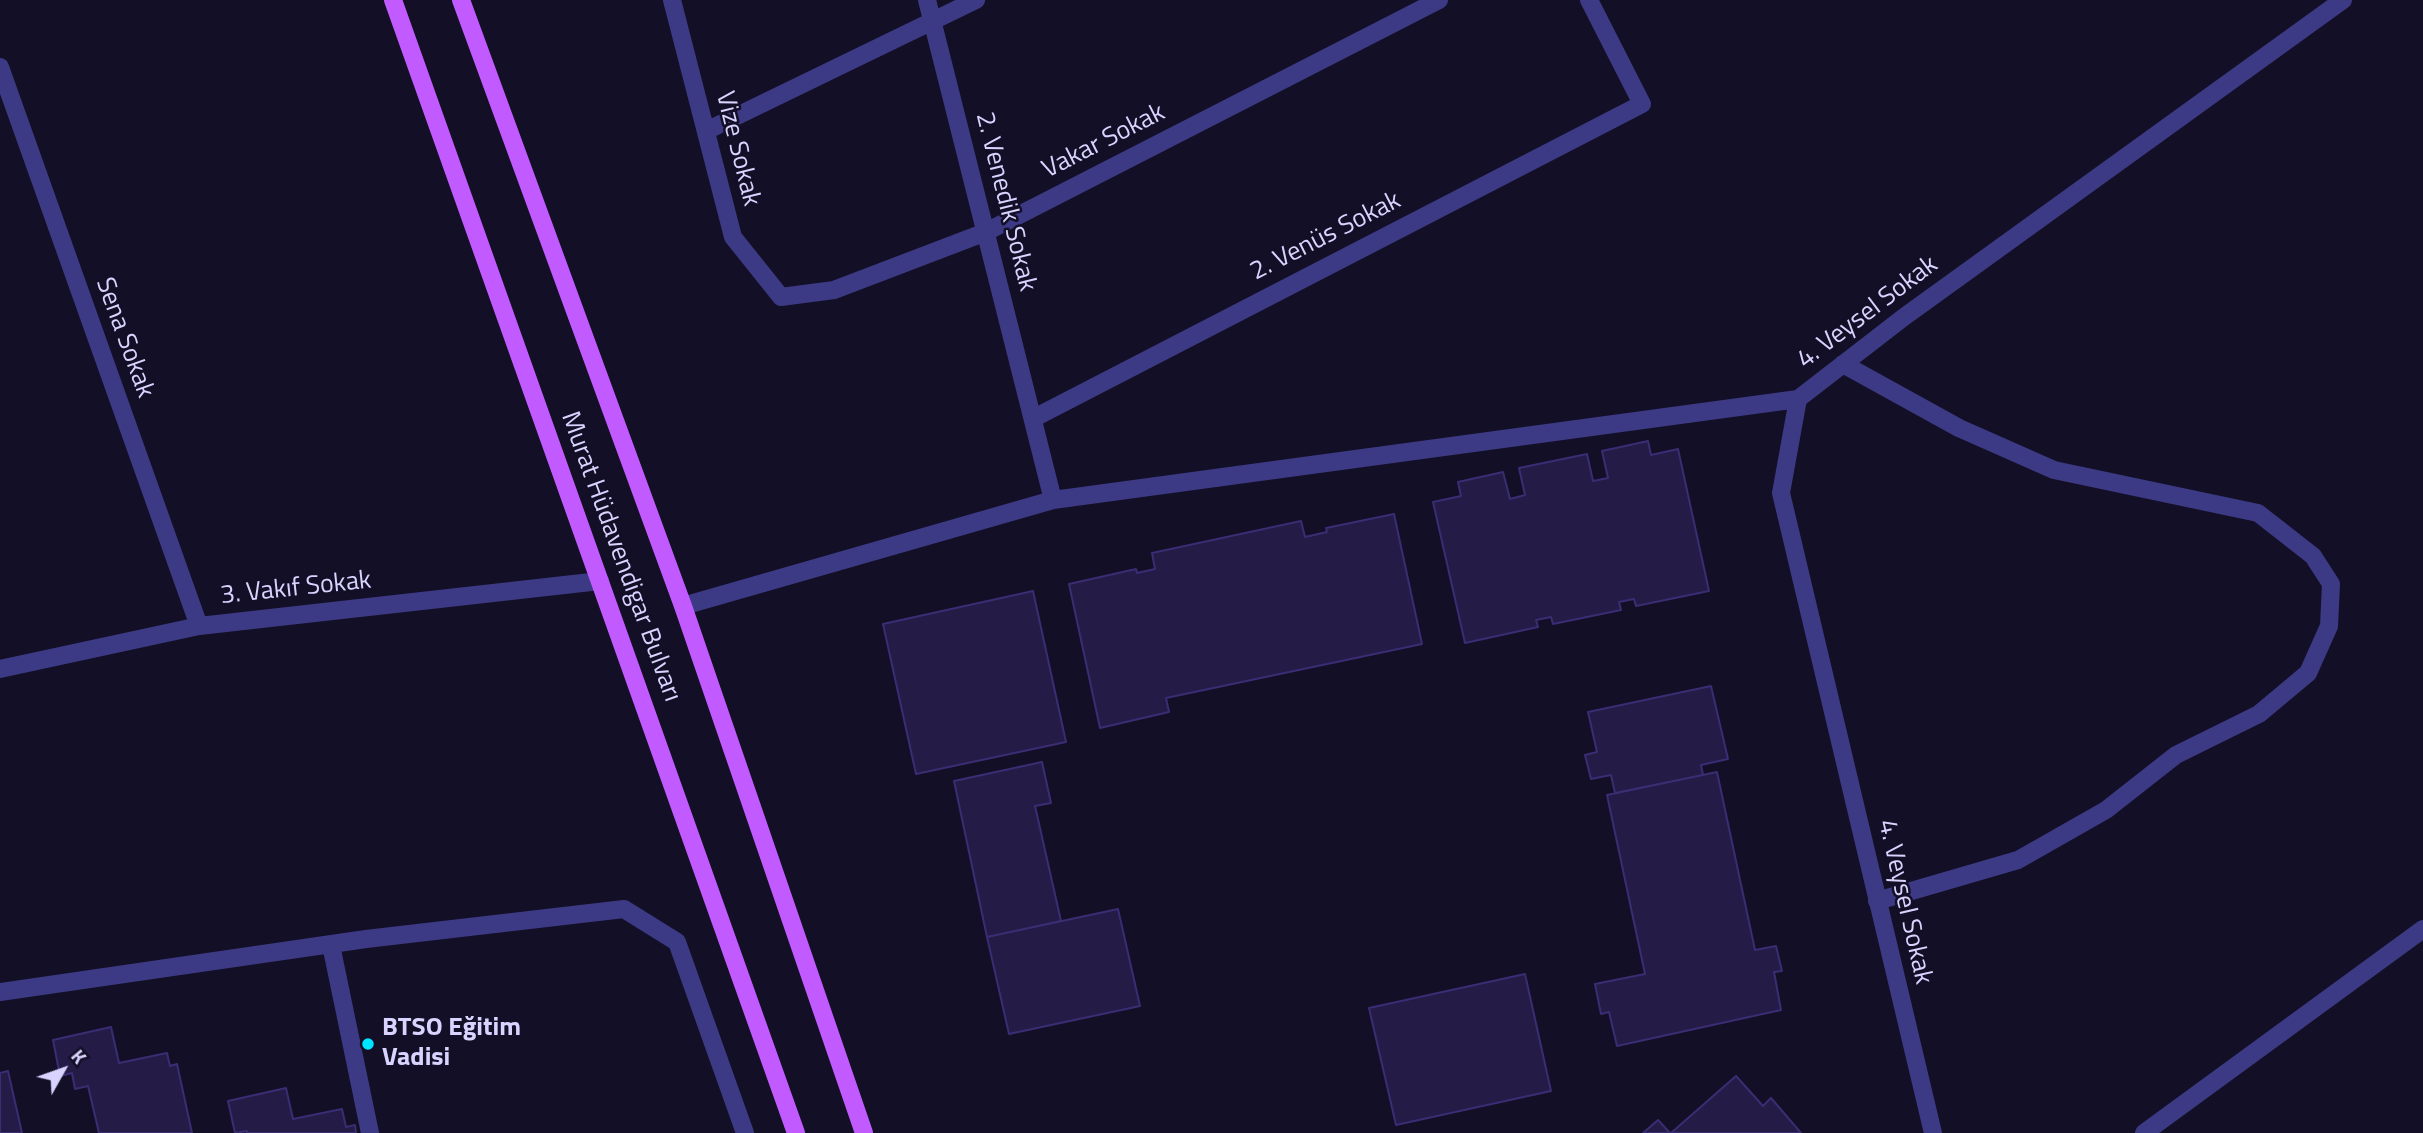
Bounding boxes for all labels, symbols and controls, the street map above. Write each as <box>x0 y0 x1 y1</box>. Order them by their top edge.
street label: Vize Sokak <box>708 88 766 210</box>
street label: Vakar Sokak <box>1038 98 1170 186</box>
street label: 2. Venedik Sokak <box>968 109 1042 295</box>
street label: 2. Venüs Sokak <box>1246 186 1406 288</box>
street label: 4. Veysel Sokak <box>1791 250 1945 376</box>
street label: Sena Sokak <box>88 274 160 402</box>
street label: Murat Hüdavendigar Bulvarı <box>553 408 687 706</box>
street label: 3. Vakıf Sokak <box>219 566 373 612</box>
street label: 4. Veysel Sokak <box>1870 817 1938 987</box>
place label: BTSO Eğitim Vadisi <box>382 1013 521 1074</box>
north arrow <box>28 1035 98 1105</box>
marker: BTSO Eğitim Vadisi <box>360 1036 376 1052</box>
text: K <box>65 1043 94 1070</box>

